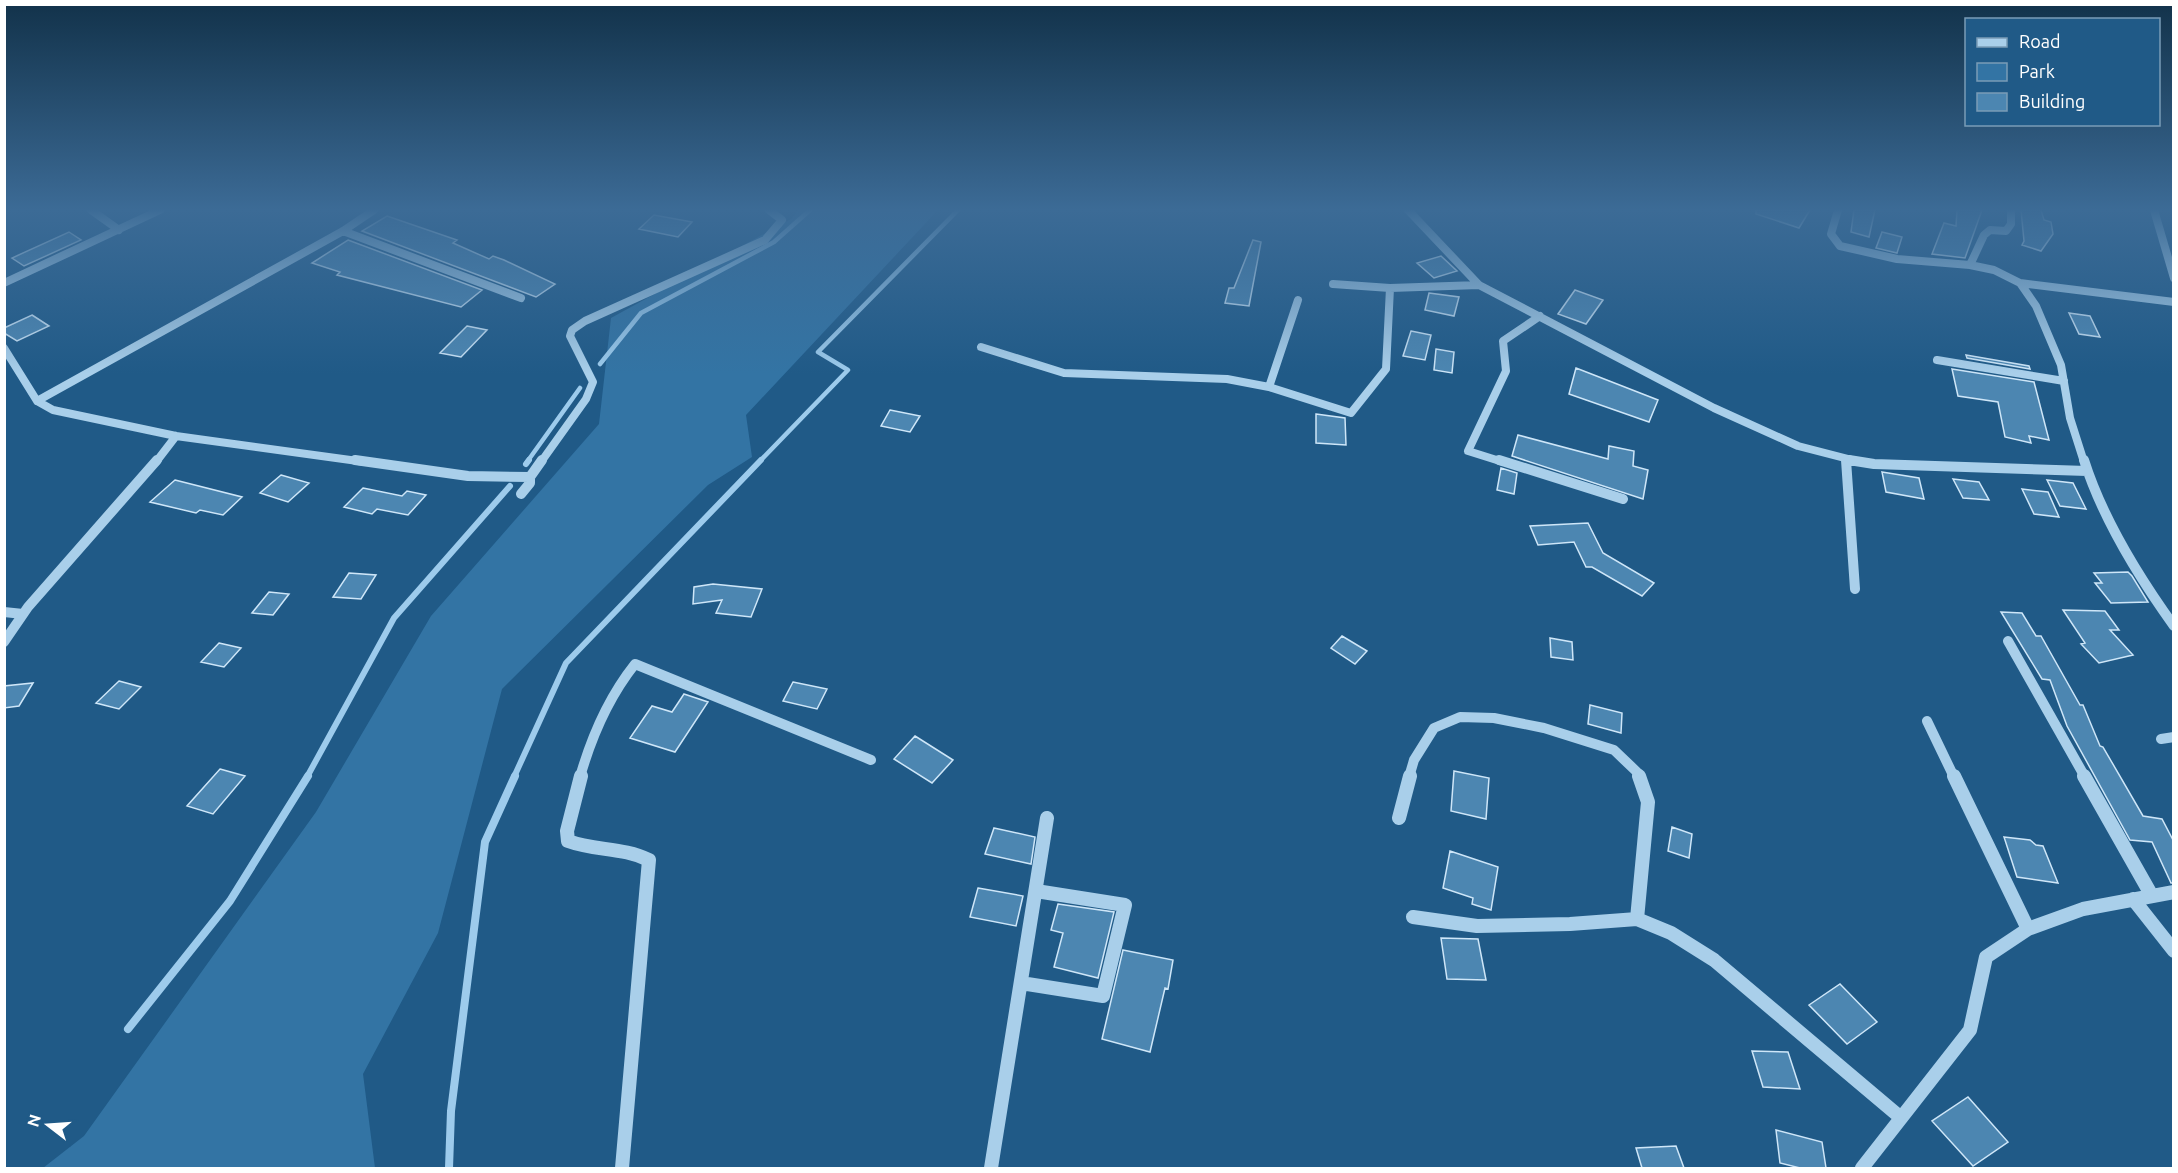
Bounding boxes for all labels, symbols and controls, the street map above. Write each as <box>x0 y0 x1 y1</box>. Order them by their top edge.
legend <box>1965 18 2160 126</box>
text: Road <box>2019 31 2061 51</box>
text: Park <box>2019 61 2055 81</box>
text: Building <box>2019 91 2085 111</box>
north arrow <box>18 1095 78 1155</box>
text: N <box>23 1112 44 1129</box>

